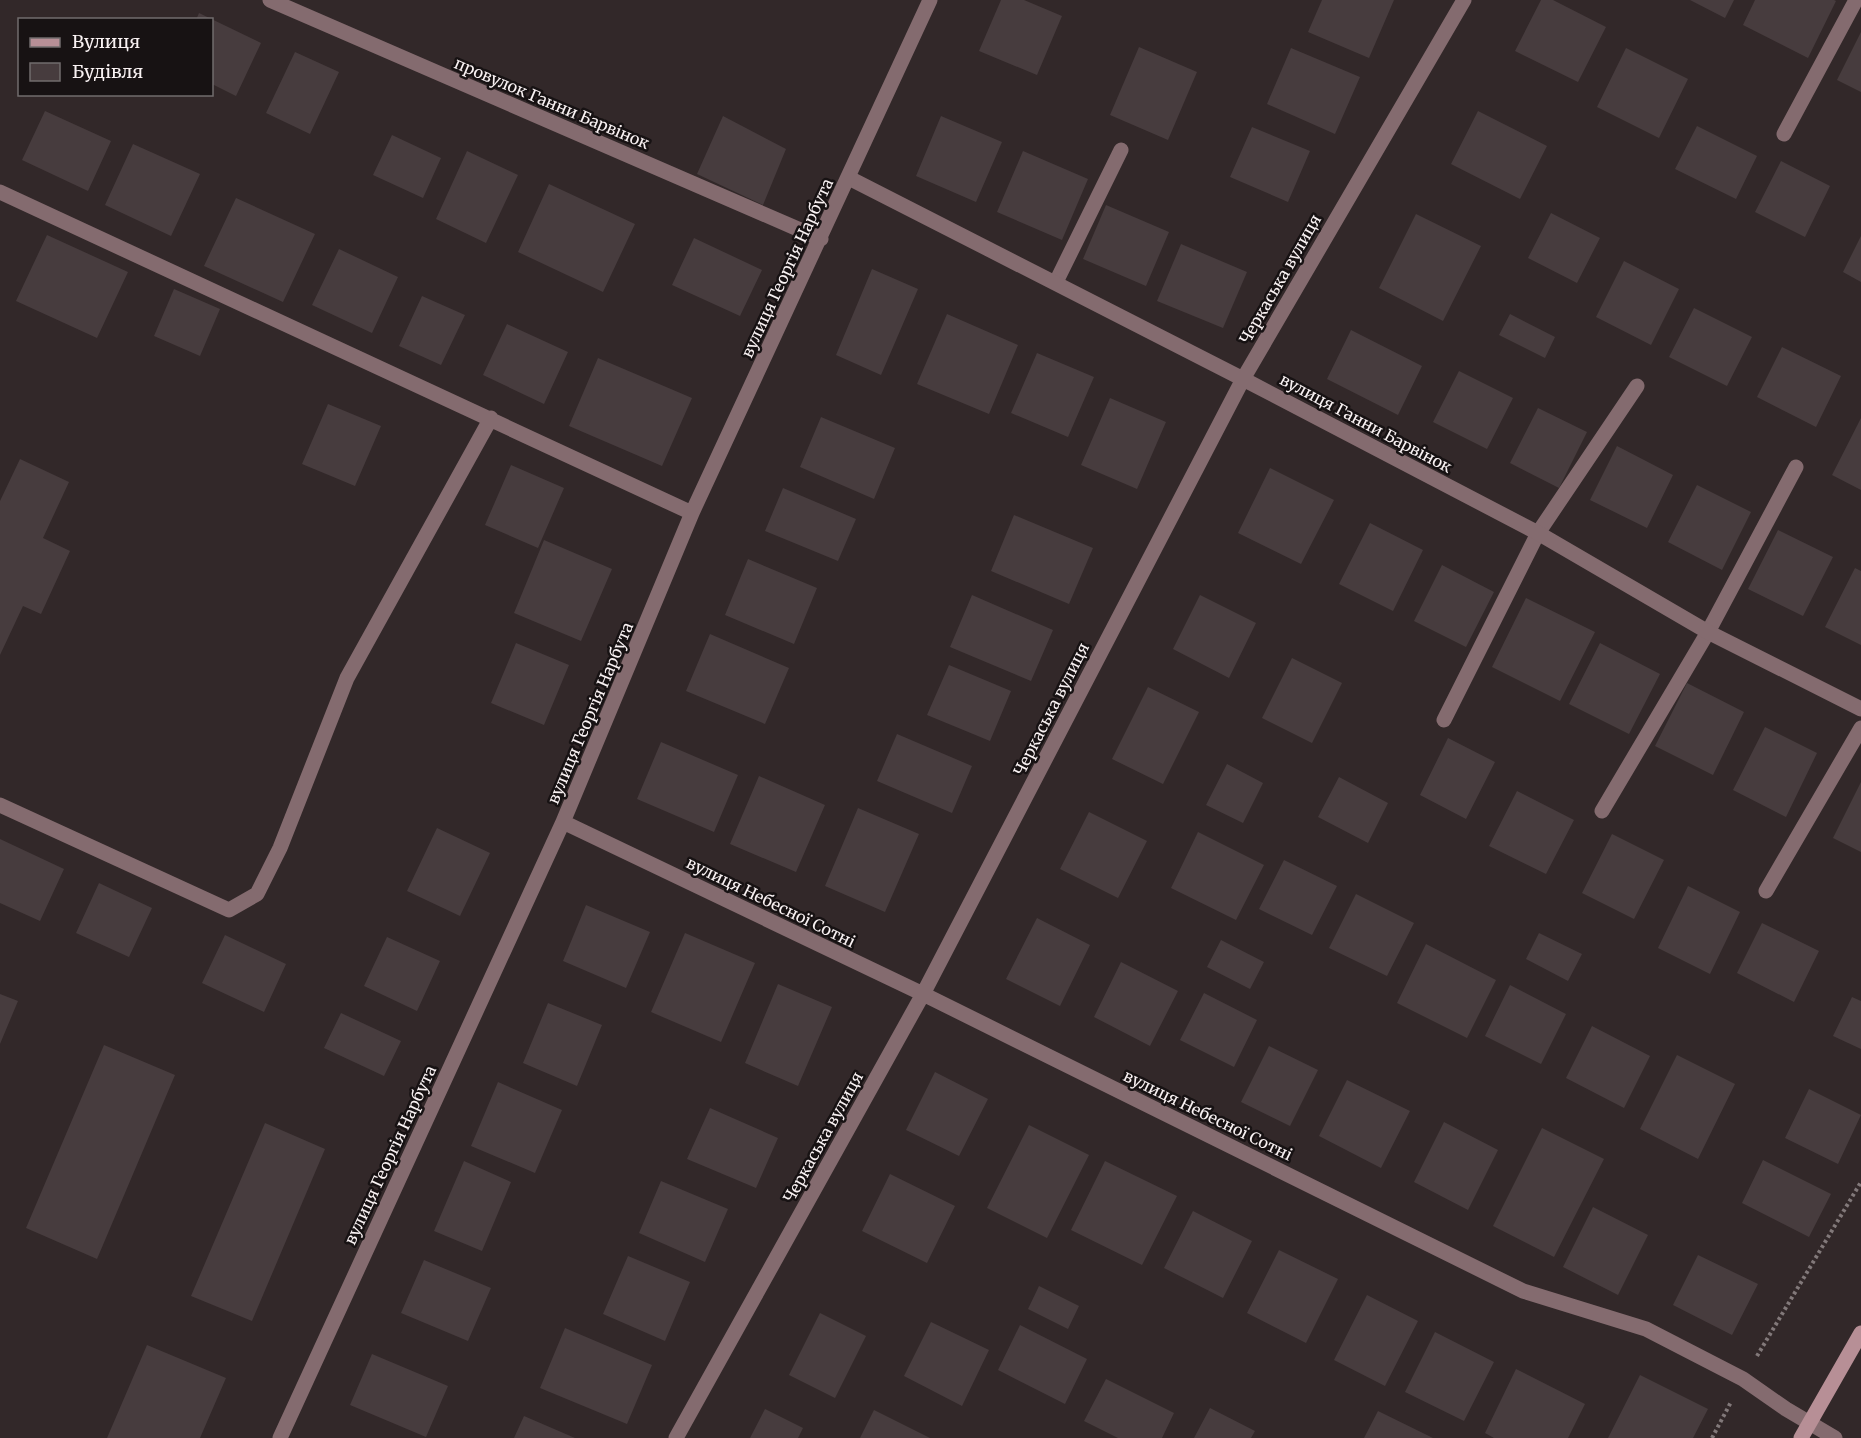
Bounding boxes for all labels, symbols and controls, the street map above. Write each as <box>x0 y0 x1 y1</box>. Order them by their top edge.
legend <box>18 18 213 96</box>
text: Вулиця <box>72 30 140 53</box>
street label: провулок Ганни Барвінок <box>452 53 652 153</box>
text: Будівля <box>72 60 143 83</box>
street label: вулиця Георгія Нарбута <box>737 175 838 361</box>
street label: Черкаська вулиця <box>1235 211 1325 347</box>
street label: вулиця Ганни Барвінок <box>1277 369 1455 477</box>
street label: вулиця Георгія Нарбута <box>543 619 638 807</box>
street label: Черкаська вулиця <box>1009 639 1093 779</box>
street label: вулиця Небесної Сотні <box>683 852 859 952</box>
street label: вулиця Георгія Нарбута <box>340 1062 441 1248</box>
street label: вулиця Небесної Сотні <box>1120 1065 1296 1165</box>
street label: Черкаська вулиця <box>779 1068 867 1206</box>

